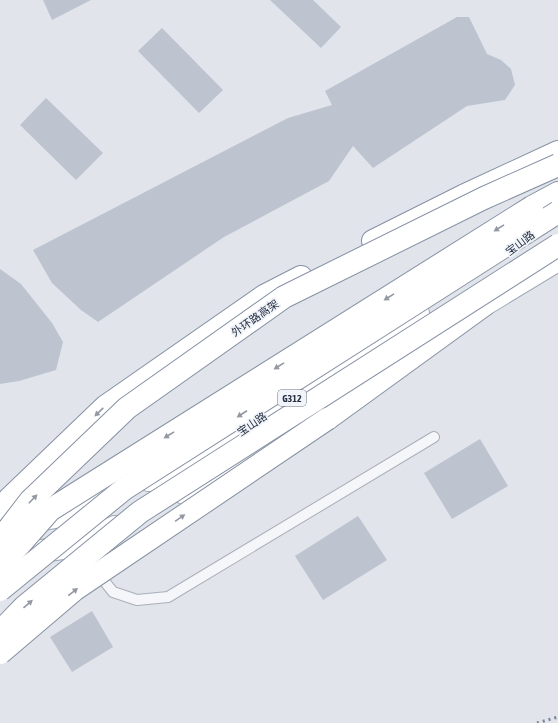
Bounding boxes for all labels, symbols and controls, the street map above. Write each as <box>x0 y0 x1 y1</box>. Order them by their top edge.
one-way arrow <box>493 224 504 231</box>
street label: 宝山路 <box>503 228 537 258</box>
one-way arrow <box>383 293 394 301</box>
street label: 外环路高架 <box>229 297 281 339</box>
one-way arrow <box>273 362 284 370</box>
road number: G312 <box>278 390 306 406</box>
one-way arrow <box>94 408 105 417</box>
street label: 宝山路 <box>235 410 269 438</box>
one-way arrow <box>237 410 247 418</box>
one-way arrow <box>163 432 174 439</box>
one-way arrow <box>28 494 38 504</box>
one-way arrow <box>175 514 185 522</box>
one-way arrow <box>67 587 78 596</box>
one-way arrow <box>22 600 33 609</box>

